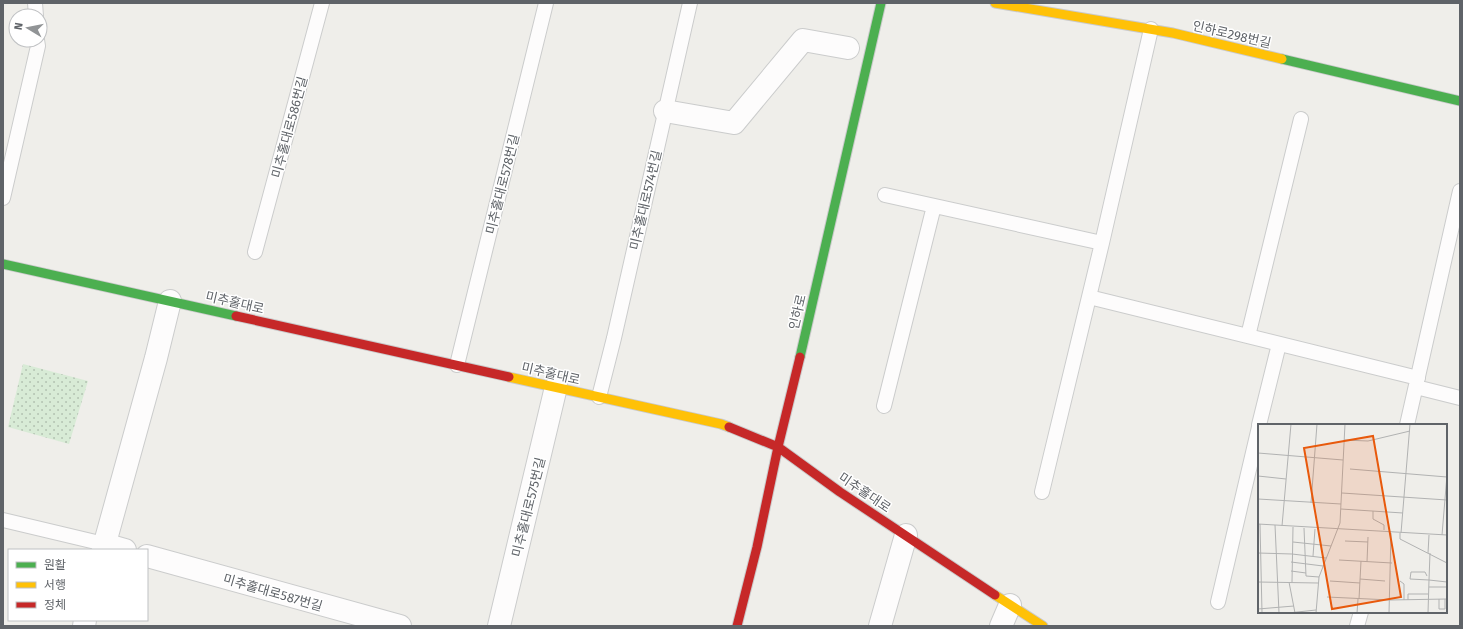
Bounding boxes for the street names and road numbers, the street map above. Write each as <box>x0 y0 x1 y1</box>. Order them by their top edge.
street label: 인하로298번길 <box>1191 18 1273 51</box>
street label: 미추홀대로586번길 <box>269 75 310 179</box>
street label: 미추홀대로578번길 <box>483 133 522 236</box>
street label: 미추홀대로574번길 <box>627 149 664 252</box>
street label: 미추홀대로 <box>204 288 266 317</box>
street label: 인하로 <box>786 293 809 331</box>
street label: 미추홀대로 <box>520 359 582 388</box>
street label: 미추홀대로575번길 <box>509 456 548 558</box>
street label: 미추홀대로 <box>836 469 894 515</box>
street label: 미추홀대로587번길 <box>221 571 324 614</box>

